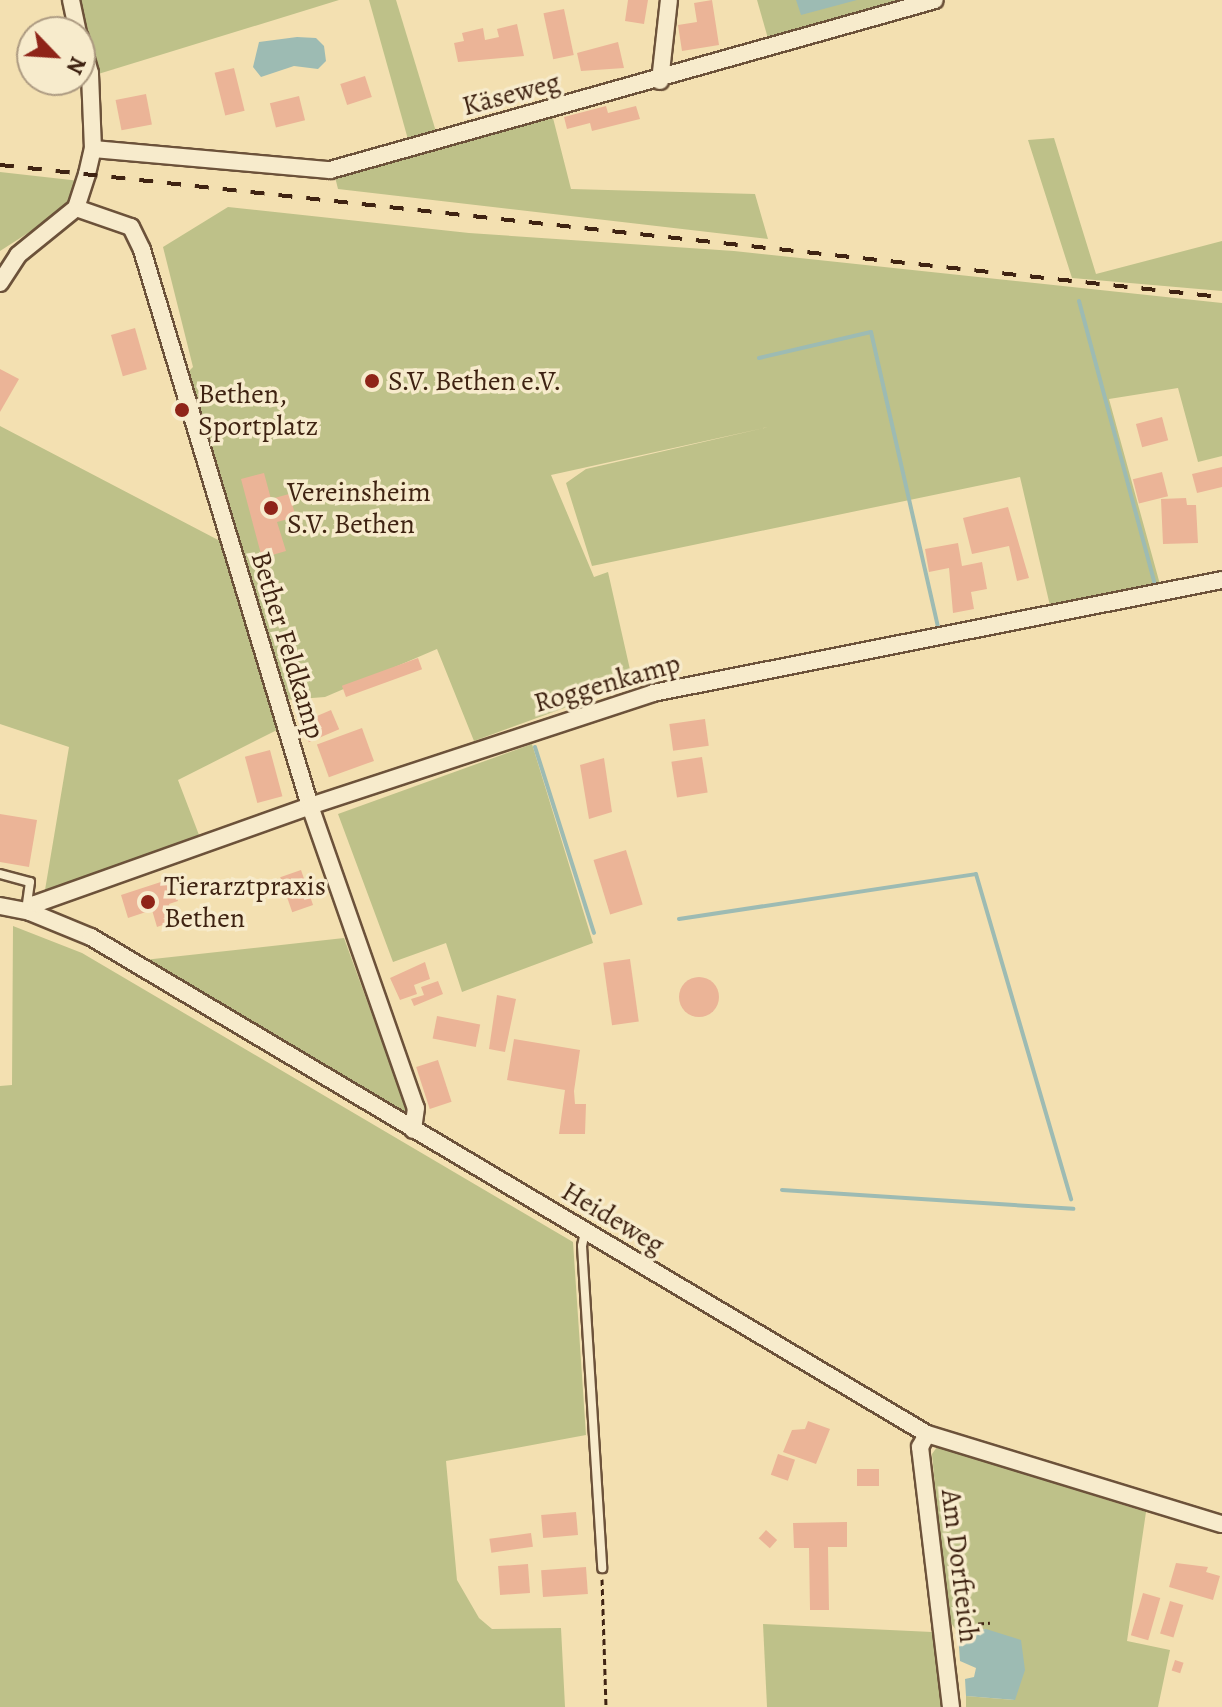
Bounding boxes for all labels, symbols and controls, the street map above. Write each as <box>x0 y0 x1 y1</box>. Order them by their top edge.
north arrow <box>16 16 96 96</box>
text: N <box>59 52 93 79</box>
street label: Käseweg <box>458 65 564 123</box>
place label: S.V. Bethen e.V. <box>388 364 562 398</box>
marker: S.V. Bethen e.V. <box>363 372 381 390</box>
place label: Bethen, Sportplatz <box>198 377 318 443</box>
marker: Bethen, Sportplatz <box>173 401 191 419</box>
place label: Vereinsheim S.V. Bethen <box>287 475 431 541</box>
marker: Vereinsheim S.V. Bethen <box>262 499 280 517</box>
street label: Bether Feldkamp <box>244 547 332 743</box>
street label: Roggenkamp <box>530 646 684 720</box>
place label: Tierarztpraxis Bethen <box>164 869 326 935</box>
marker: Tierarztpraxis Bethen <box>139 893 157 911</box>
street label: Heideweg <box>555 1174 671 1262</box>
street label: Am Dorfteich <box>934 1487 986 1645</box>

